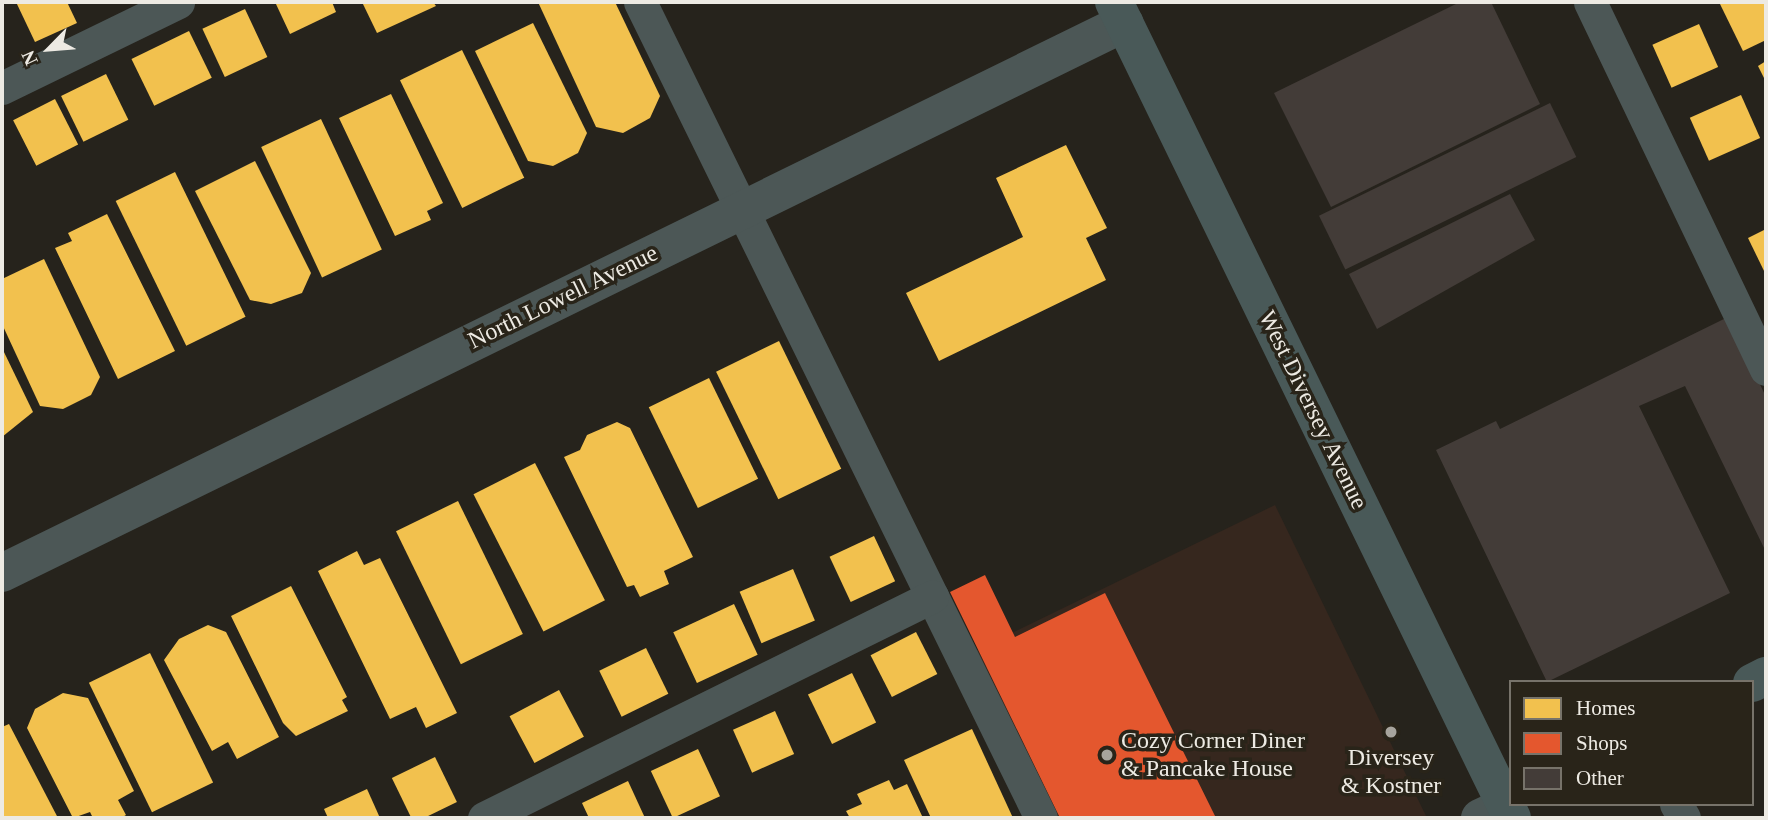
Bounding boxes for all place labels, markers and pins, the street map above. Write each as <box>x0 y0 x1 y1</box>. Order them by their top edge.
marker: Diversey & Kostner <box>1383 724 1399 740</box>
place label: Cozy Corner Diner & Pancake House <box>1121 727 1305 783</box>
place label: Diversey & Kostner <box>1341 744 1441 800</box>
marker: Cozy Corner Diner & Pancake House <box>1099 747 1115 763</box>

